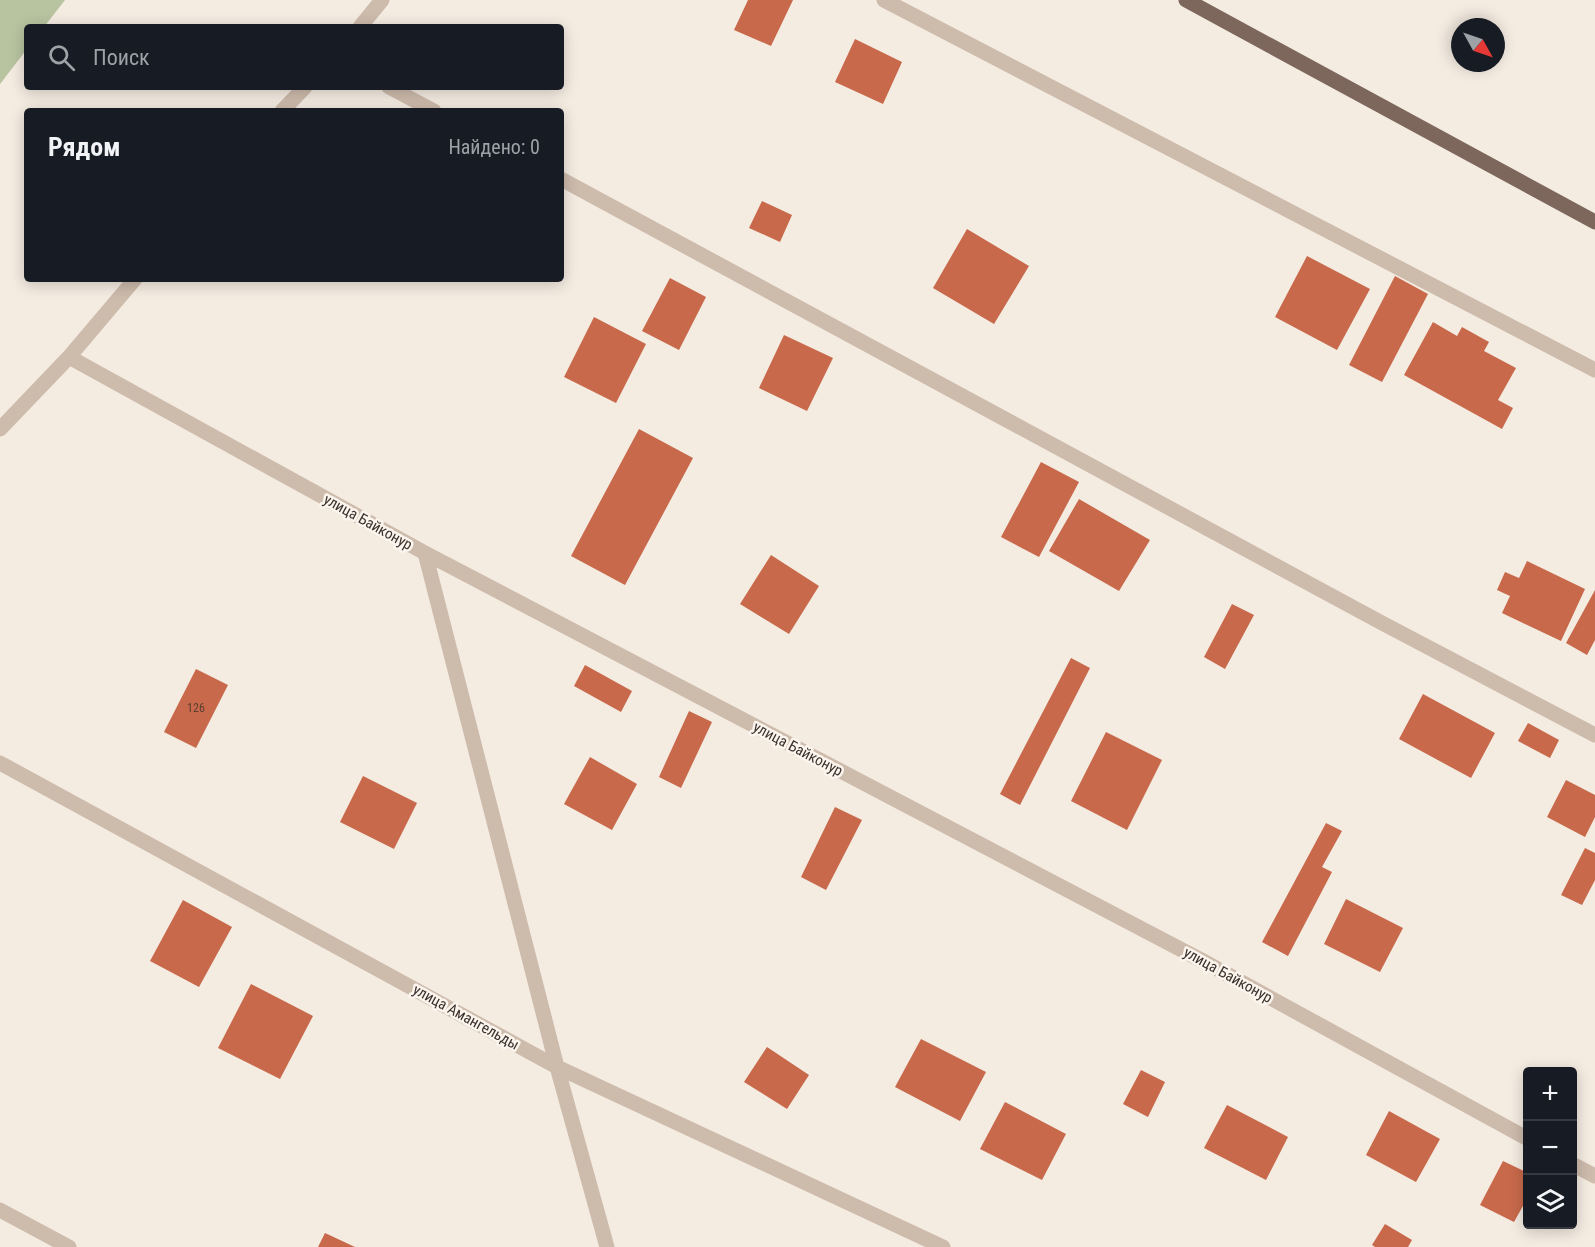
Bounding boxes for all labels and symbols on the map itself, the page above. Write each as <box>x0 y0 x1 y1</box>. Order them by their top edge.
north arrow <box>1451 18 1505 72</box>
street label: улица Байконур <box>320 490 416 554</box>
house number: 126 <box>187 701 205 715</box>
street label: улица Байконур <box>750 718 846 780</box>
street label: улица Байконур <box>1180 943 1276 1007</box>
street label: улица Амангельды <box>410 980 522 1054</box>

